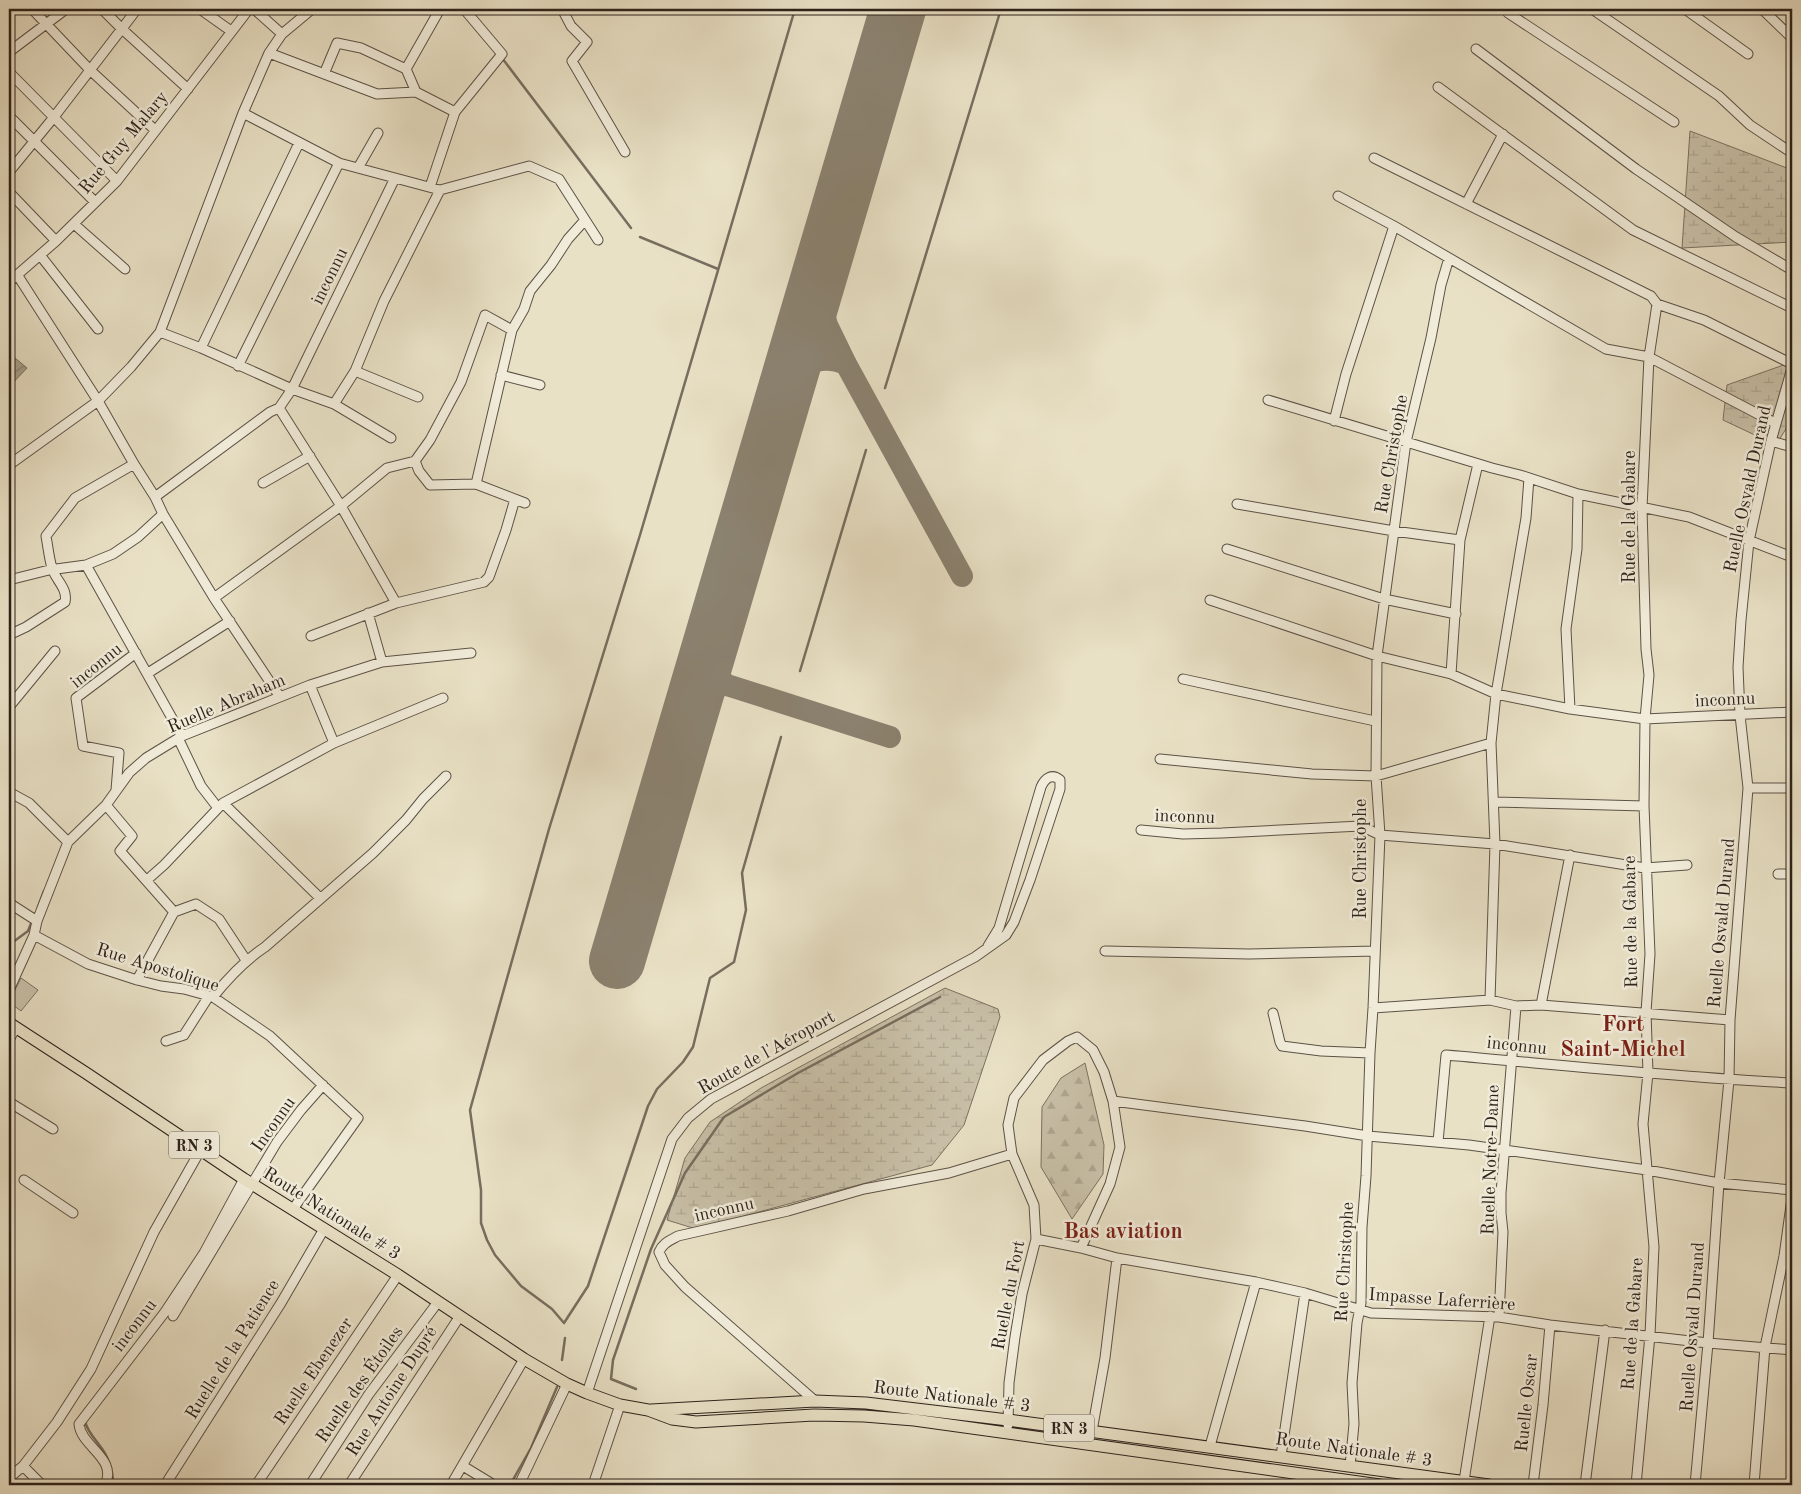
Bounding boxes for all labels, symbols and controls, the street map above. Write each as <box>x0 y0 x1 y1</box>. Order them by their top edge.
street label: Rue Guy Malary <box>76 88 172 197</box>
street label: inconnu <box>309 245 351 308</box>
street label: Rue Christophe <box>1373 393 1411 515</box>
street label: Ruelle Osvald Durand <box>1721 404 1774 574</box>
street label: Rue de la Gabare <box>1621 451 1639 583</box>
street label: inconnu <box>67 640 126 692</box>
street label: Ruelle Abraham <box>165 671 288 737</box>
street label: inconnu <box>1694 689 1756 711</box>
street label: Rue Christophe <box>1352 799 1370 919</box>
street label: inconnu <box>1154 807 1216 827</box>
street label: Ruelle Osvald Durand <box>1706 837 1738 1009</box>
street label: Rue de la Gabare <box>1621 855 1641 989</box>
street label: Rue Apostolique <box>94 941 221 995</box>
street label: Route de l'Aéroport <box>695 1008 838 1098</box>
district label: Fort Saint-Michel <box>1560 1014 1686 1061</box>
street label: inconnu <box>1486 1034 1548 1058</box>
street label: Ruelle Notre-Dame <box>1479 1084 1503 1236</box>
street label: Inconnu <box>248 1093 299 1155</box>
road number: RN 3 <box>169 1132 219 1158</box>
street label: Route Nationale # 3 <box>259 1164 403 1263</box>
street label: inconnu <box>693 1194 756 1226</box>
street label: Rue Christophe <box>1333 1201 1357 1323</box>
district label: Bas aviation <box>1063 1221 1183 1243</box>
street label: Ruelle du Fort <box>990 1239 1028 1352</box>
street label: Ruelle Osvald Durand <box>1678 1241 1708 1413</box>
street label: Rue de la Gabare <box>1619 1257 1647 1391</box>
street label: Ruelle de la Patience <box>183 1277 283 1423</box>
street label: Impasse Laferrière <box>1368 1286 1516 1314</box>
street label: inconnu <box>109 1296 160 1355</box>
street label: Ruelle Ebenezer <box>271 1314 357 1429</box>
street label: Ruelle des Étoiles <box>310 1321 407 1446</box>
street label: Rue Antoine Dupré <box>343 1323 441 1460</box>
street label: Ruelle Oscar <box>1513 1353 1541 1453</box>
street label: Route Nationale # 3 <box>872 1378 1032 1416</box>
road number: RN 3 <box>1044 1415 1094 1442</box>
street label: Route Nationale # 3 <box>1274 1430 1434 1470</box>

